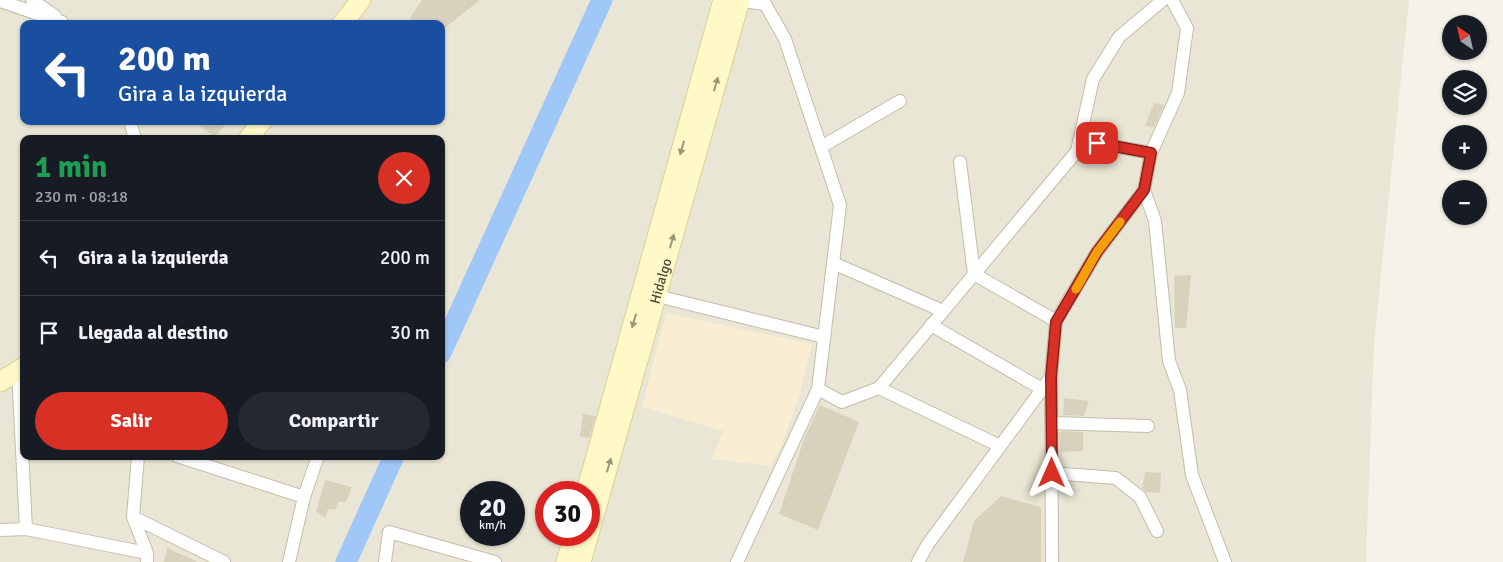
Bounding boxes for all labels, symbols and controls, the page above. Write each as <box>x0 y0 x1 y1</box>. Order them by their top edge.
north arrow <box>1442 15 1488 60</box>
map controls <box>1442 15 1487 225</box>
text: 200 m <box>118 37 211 80</box>
icon: left <box>35 40 100 105</box>
button: layers <box>1442 70 1487 115</box>
one-way arrow <box>713 77 721 92</box>
text: Gira a la izquierda <box>118 80 287 107</box>
pin <box>1076 122 1118 164</box>
button: + <box>1442 125 1487 170</box>
icon: arrive <box>1083 129 1111 157</box>
one-way arrow <box>678 141 686 156</box>
text: 1 min <box>35 149 107 186</box>
button: close <box>378 152 430 204</box>
button: − <box>1442 180 1487 225</box>
text: 230 m · 08:18 <box>35 187 128 207</box>
one-way arrow <box>669 233 677 248</box>
icon: left <box>35 244 63 272</box>
text: Gira a la izquierda <box>78 246 228 270</box>
text: 200 m <box>380 246 430 270</box>
street label: Hidalgo <box>646 256 675 306</box>
one-way arrow <box>629 314 637 329</box>
icon: arrive <box>35 319 63 347</box>
text: Llegada al destino <box>78 321 228 345</box>
text: 30 m <box>390 321 430 345</box>
button: Salir <box>35 392 228 450</box>
button: Compartir <box>238 392 430 450</box>
position arrow <box>1025 446 1077 498</box>
one-way arrow <box>605 457 613 472</box>
speed limit sign: 30 <box>535 481 600 546</box>
text: 20 <box>479 492 506 523</box>
text: km/h <box>479 518 506 533</box>

